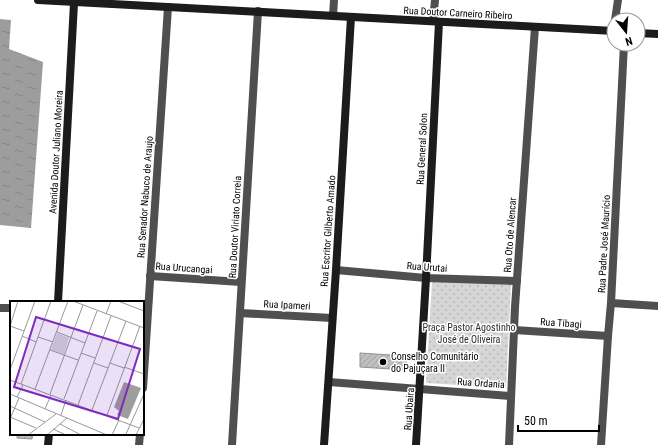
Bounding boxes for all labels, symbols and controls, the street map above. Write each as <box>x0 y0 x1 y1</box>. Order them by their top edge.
street label: Rua Doutor Carneiro Ribeiro <box>403 5 513 21</box>
north arrow <box>606 12 646 52</box>
text: N <box>623 34 634 48</box>
street label: Avenida Doutor Juliano Moreira <box>47 90 65 214</box>
street label: Rua General Solon <box>415 113 429 185</box>
street label: Rua Senador Nabuco de Araujo <box>135 136 155 258</box>
street label: Rua Doutor Viriato Correia <box>227 175 243 279</box>
street label: Rua Escritor Gilberto Amado <box>319 175 337 287</box>
street label: Rua Padre José Maurício <box>596 195 612 293</box>
street label: Rua Oto de Alencar <box>502 197 518 273</box>
street label: Rua Urutai <box>406 260 448 274</box>
street label: Rua Urucangai <box>155 261 213 275</box>
street label: Rua Ipameri <box>263 298 311 312</box>
inset map <box>10 301 144 435</box>
street label: Rua Tibagi <box>540 316 582 330</box>
park label: Praça Pastor Agostinho José de Oliveira <box>422 322 516 345</box>
place label: Conselho Comunitário do Pajuçara II <box>391 351 479 374</box>
marker: Conselho Comunitário do Pajuçara II <box>378 357 388 367</box>
street label: Rua Ordania <box>457 376 505 390</box>
street label: Rua Ubaira <box>402 387 416 431</box>
scale bar <box>518 407 599 433</box>
text: 50 m <box>524 414 548 428</box>

